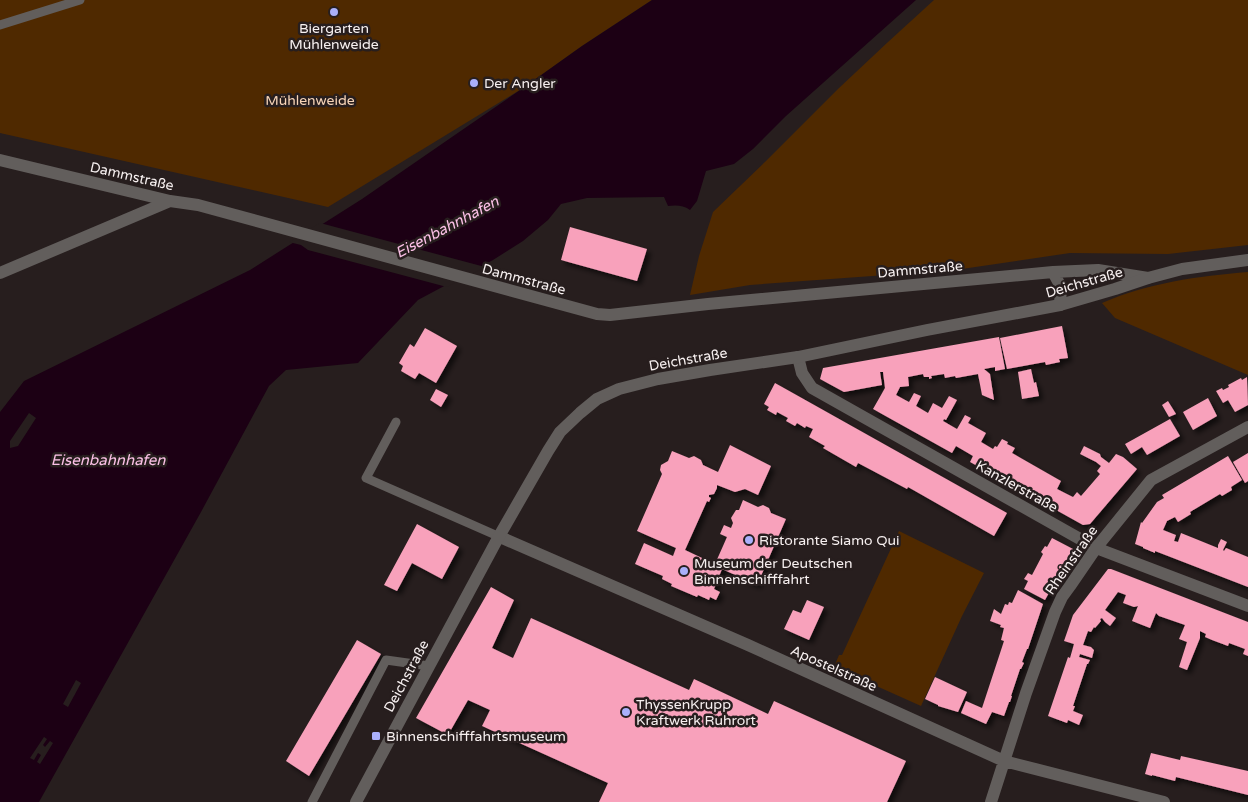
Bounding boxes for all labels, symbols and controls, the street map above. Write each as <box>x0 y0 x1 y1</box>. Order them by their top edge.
marker: Biergarten Mühlenweide <box>328 6 340 18</box>
place label: Biergarten Mühlenweide <box>289 20 379 53</box>
place label: Der Angler <box>484 75 556 92</box>
marker: Der Angler <box>468 77 480 89</box>
park label: Mühlenweide <box>265 92 355 109</box>
street label: Dammstraße <box>88 159 176 194</box>
water label: Eisenbahnhafen <box>392 192 503 262</box>
street label: Dammstraße <box>877 257 964 282</box>
street label: Dammstraße <box>480 260 567 299</box>
street label: Deichstraße <box>1044 263 1125 302</box>
street label: Deichstraße <box>648 344 729 375</box>
water label: Eisenbahnhafen <box>51 451 166 469</box>
street label: Kanzlerstraße <box>973 457 1061 516</box>
street label: Rheinstraße <box>1041 523 1101 598</box>
place label: Ristorante Siamo Qui <box>759 532 899 549</box>
marker: Ristorante Siamo Qui <box>743 534 755 546</box>
place label: Museum der Deutschen Binnenschifffahrt <box>694 555 853 588</box>
marker: Museum der Deutschen Binnenschifffahrt <box>678 565 690 577</box>
street label: Deichstraße <box>380 637 433 715</box>
street label: Apostelstraße <box>788 642 880 695</box>
place label: ThyssenKrupp Kraftwerk Ruhrort <box>636 696 757 729</box>
marker: ThyssenKrupp Kraftwerk Ruhrort <box>620 706 632 718</box>
place label: Binnenschifffahrtsmuseum <box>386 728 566 745</box>
marker: Binnenschifffahrtsmuseum <box>370 730 382 742</box>

